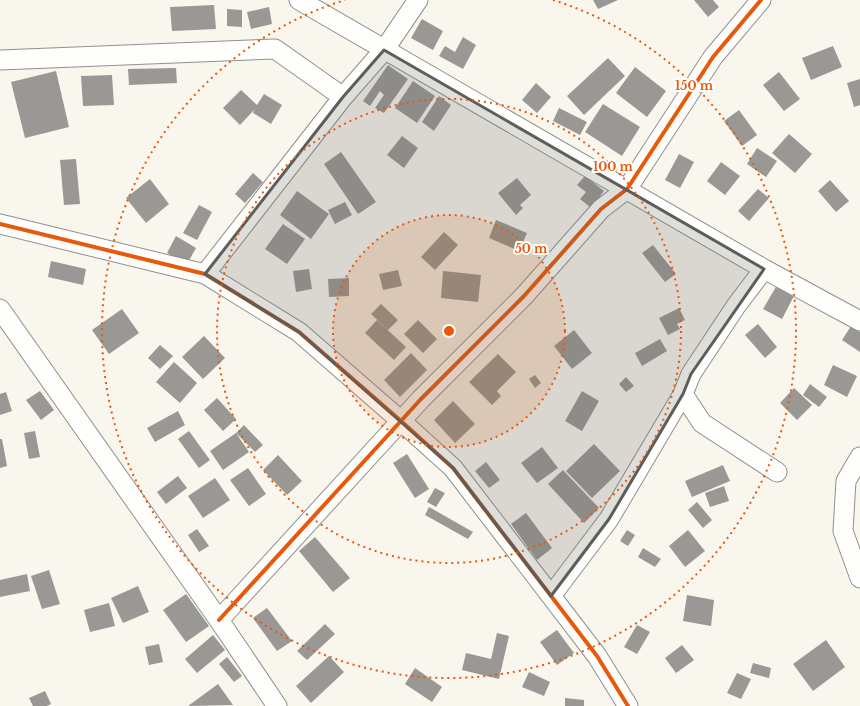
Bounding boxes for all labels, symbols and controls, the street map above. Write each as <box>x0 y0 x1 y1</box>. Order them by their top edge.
text: 150 m <box>675 78 714 93</box>
text: 100 m <box>593 159 634 174</box>
text: 50 m <box>515 241 548 256</box>
centre of rings <box>442 324 456 338</box>

